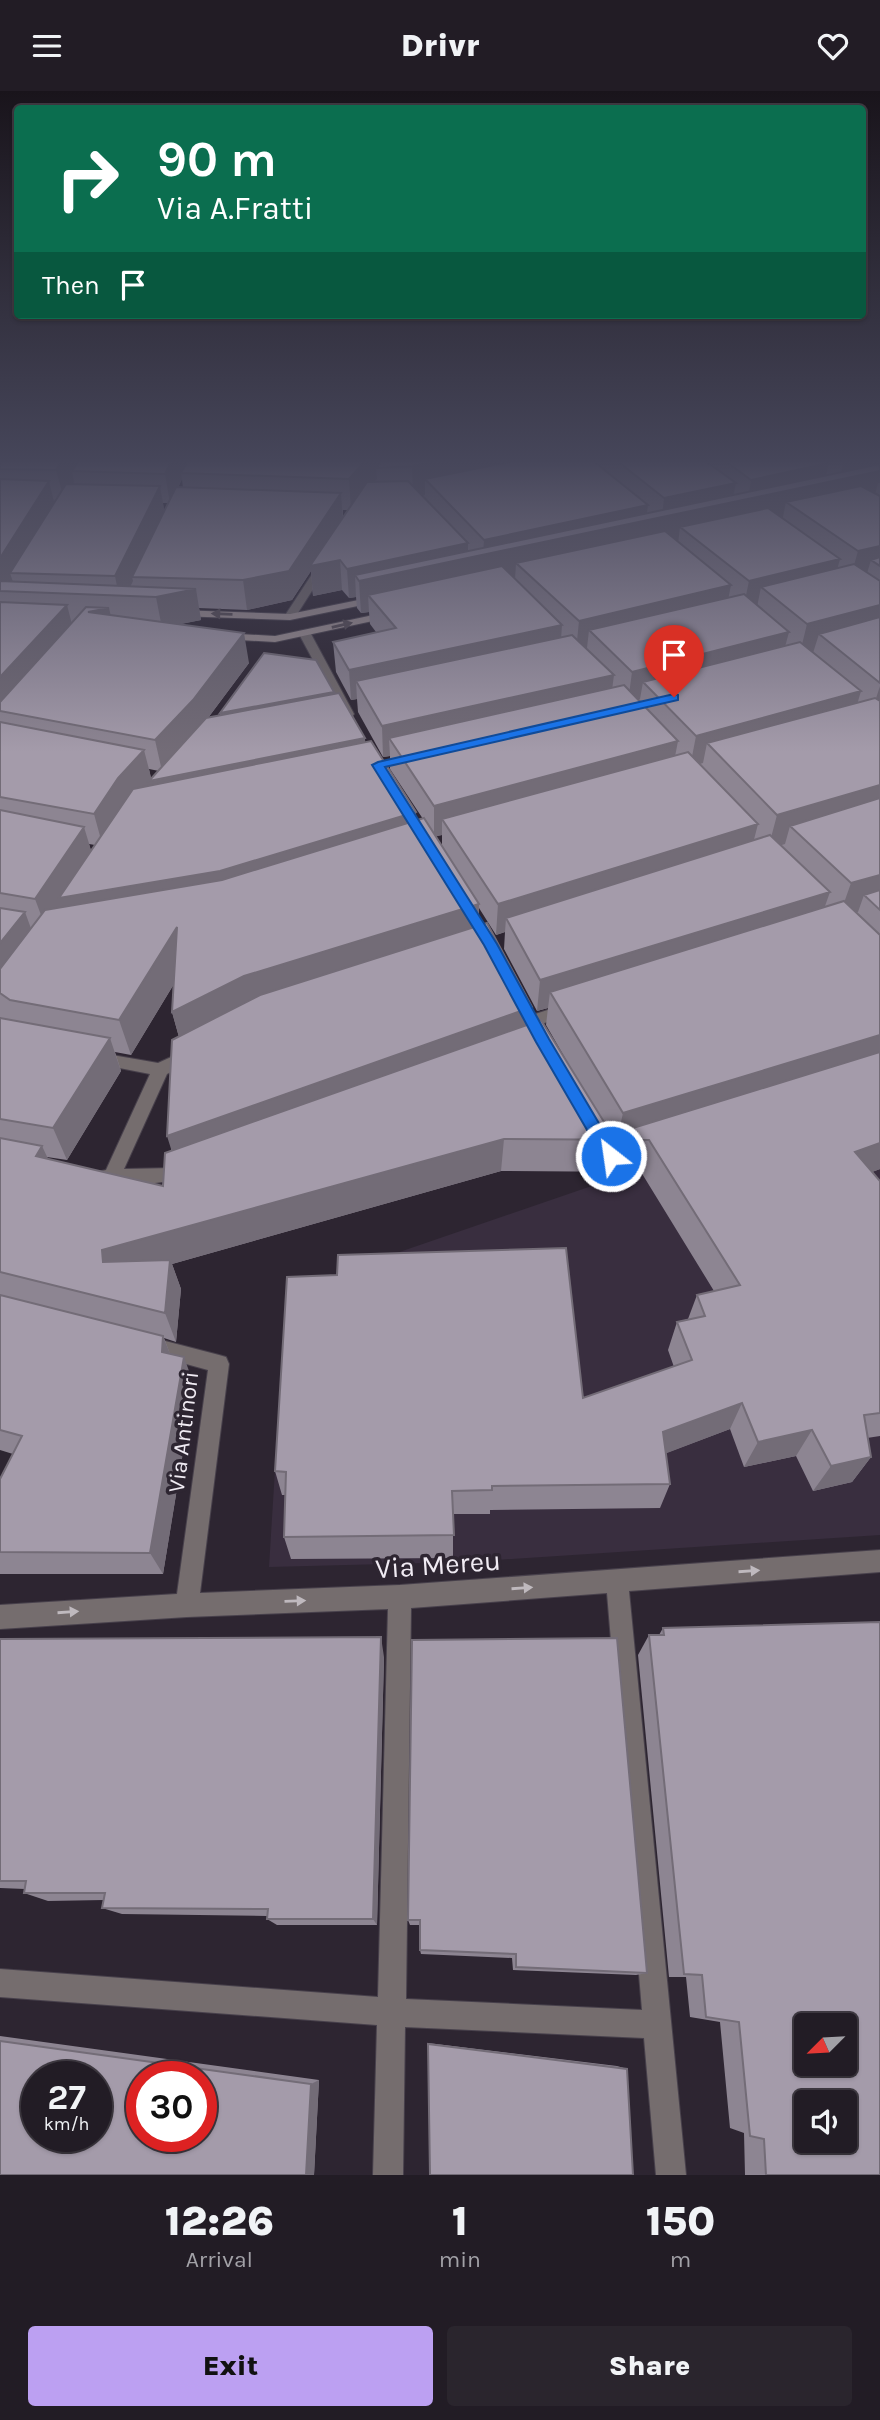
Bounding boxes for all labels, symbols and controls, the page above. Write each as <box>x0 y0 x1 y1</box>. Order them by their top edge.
icon: menu <box>28 27 66 65</box>
text: Drivr <box>401 27 479 64</box>
icon: heart <box>814 27 852 65</box>
text: 90 m <box>157 131 277 188</box>
icon: right <box>42 133 133 224</box>
text: Via A.Fratti <box>157 190 313 227</box>
icon: arrive <box>114 266 152 304</box>
text: Then <box>42 270 100 301</box>
one-way arrow <box>210 609 232 620</box>
one-way arrow <box>331 620 353 631</box>
pin <box>644 625 704 697</box>
icon: arrive <box>655 636 693 674</box>
position arrow <box>574 1119 648 1193</box>
street label: Via Antinori <box>163 1370 204 1494</box>
street label: Via Mereu <box>374 1544 502 1585</box>
one-way arrow <box>738 1565 760 1576</box>
one-way arrow <box>512 1582 534 1593</box>
one-way arrow <box>285 1595 307 1606</box>
one-way arrow <box>57 1607 79 1618</box>
north arrow <box>794 2013 858 2075</box>
map controls <box>794 2013 857 2153</box>
speed limit sign: 30 <box>126 2061 217 2152</box>
text: 27 <box>47 2077 86 2118</box>
button: sound <box>794 2090 857 2153</box>
text: km/h <box>44 2113 89 2135</box>
text: 12:26 <box>165 2196 274 2246</box>
text: 1 <box>452 2196 468 2246</box>
text: 150 <box>646 2196 715 2246</box>
text: Arrival <box>186 2246 253 2273</box>
text: min <box>439 2246 481 2273</box>
text: m <box>670 2246 691 2273</box>
button: Exit <box>28 2326 433 2406</box>
button: Share <box>447 2326 852 2406</box>

